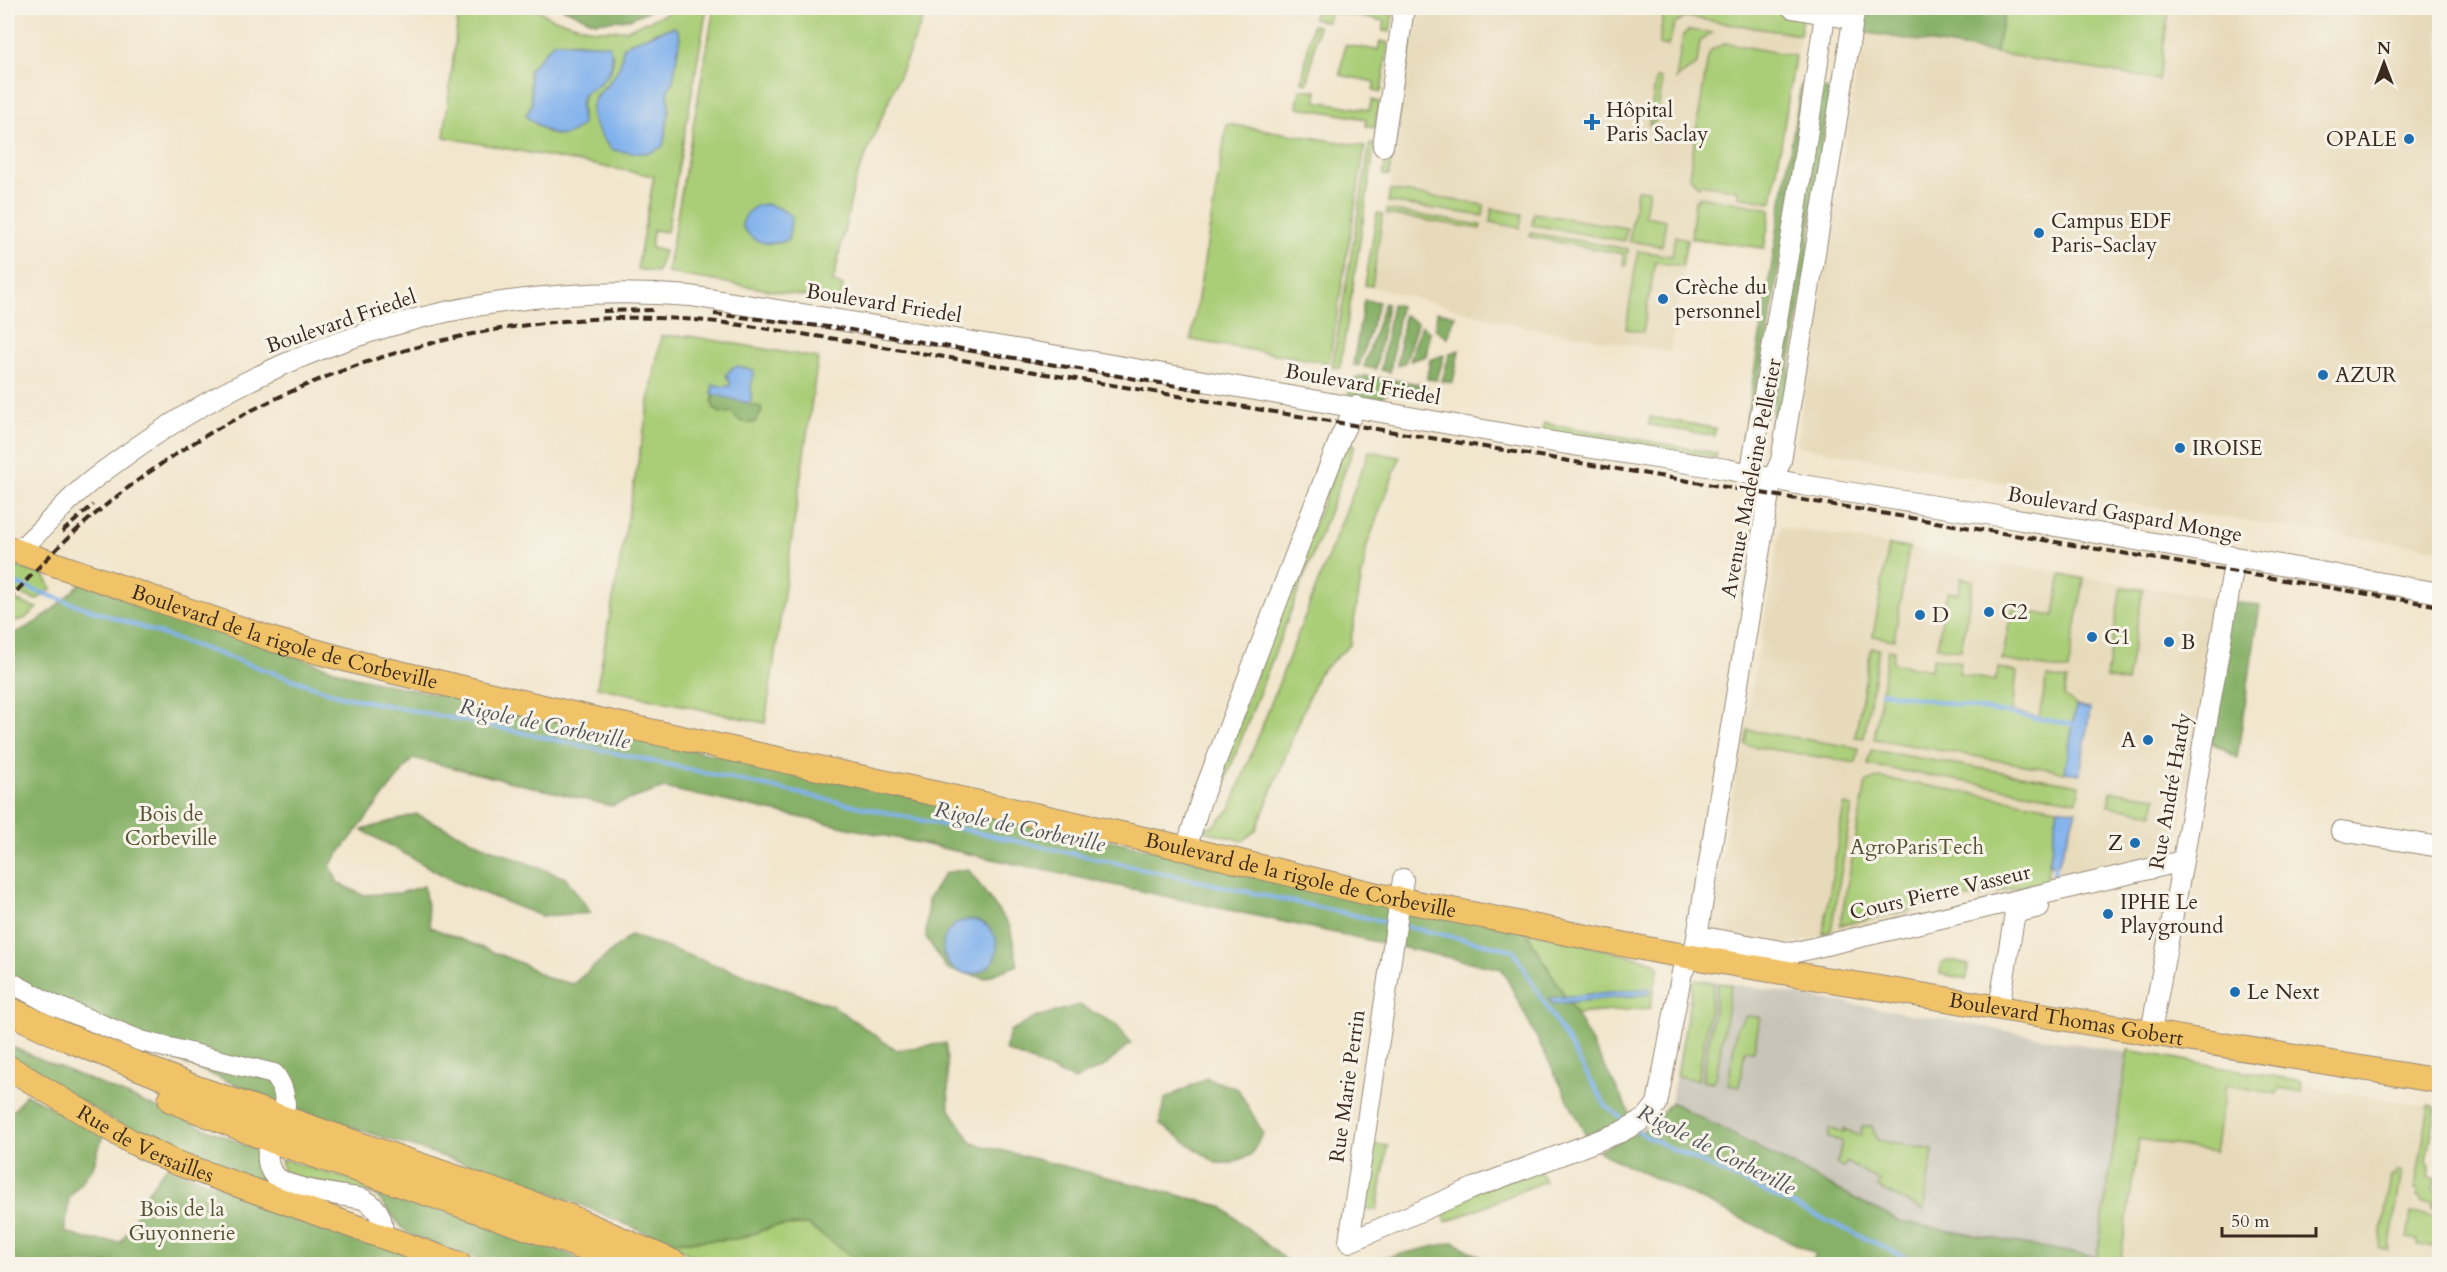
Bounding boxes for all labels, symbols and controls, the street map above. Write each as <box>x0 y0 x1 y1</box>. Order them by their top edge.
north arrow <box>2354 33 2414 93</box>
text: N <box>2377 38 2391 60</box>
place label: Hôpital Paris Saclay <box>1606 96 1708 149</box>
marker: Hôpital Paris Saclay <box>1583 113 1601 131</box>
place label: OPALE <box>2326 125 2397 154</box>
marker: OPALE <box>2402 132 2416 146</box>
place label: Campus EDF Paris-Saclay <box>2051 207 2171 260</box>
marker: Campus EDF Paris-Saclay <box>2032 226 2046 240</box>
place label: Crèche du personnel <box>1675 273 1767 326</box>
street label: Boulevard Friedel <box>804 277 964 330</box>
street label: Boulevard Friedel <box>262 282 420 361</box>
marker: Crèche du personnel <box>1656 292 1670 306</box>
street label: Avenue Madeleine Pelletier <box>1714 356 1789 600</box>
street label: Boulevard Friedel <box>1283 357 1443 412</box>
place label: AZUR <box>2335 361 2397 390</box>
marker: AZUR <box>2316 368 2330 382</box>
place label: IROISE <box>2192 434 2263 463</box>
marker: IROISE <box>2173 441 2187 455</box>
street label: Boulevard Gaspard Monge <box>2005 480 2245 549</box>
street label: Boulevard de la rigole de Corbeville <box>127 578 441 697</box>
place label: C2 <box>2001 598 2028 627</box>
place label: D <box>1932 601 1949 630</box>
marker: C2 <box>1982 605 1996 619</box>
marker: D <box>1913 608 1927 622</box>
place label: C1 <box>2104 623 2131 652</box>
place label: B <box>2181 628 2195 657</box>
marker: C1 <box>2085 630 2099 644</box>
marker: B <box>2162 635 2176 649</box>
water label: Rigole de Corbeville <box>457 691 633 757</box>
street label: Rue André Hardy <box>2142 710 2199 872</box>
place label: A <box>2121 726 2136 755</box>
marker: A <box>2141 733 2155 747</box>
water label: Rigole de Corbeville <box>932 794 1108 860</box>
park label: Bois de Corbeville <box>125 800 217 853</box>
street label: Boulevard de la rigole de Corbeville <box>1142 826 1459 926</box>
place label: Z <box>2108 829 2123 858</box>
park label: AgroParisTech <box>1850 833 1984 862</box>
marker: Z <box>2128 836 2142 850</box>
street label: Cours Pierre Vasseur <box>1847 857 2034 927</box>
place label: IPHE Le Playground <box>2120 888 2223 941</box>
marker: IPHE Le Playground <box>2101 907 2115 921</box>
place label: Le Next <box>2247 978 2320 1007</box>
marker: Le Next <box>2228 985 2242 999</box>
street label: Boulevard Thomas Gobert <box>1947 986 2186 1053</box>
street label: Rue Marie Perrin <box>1322 1008 1373 1164</box>
water label: Rigole de Corbeville <box>1632 1097 1801 1203</box>
street label: Rue de Versailles <box>71 1098 218 1190</box>
park label: Bois de la Guyonnerie <box>128 1195 236 1248</box>
scale bar <box>2222 1200 2316 1238</box>
text: 50 m <box>2231 1209 2270 1234</box>

